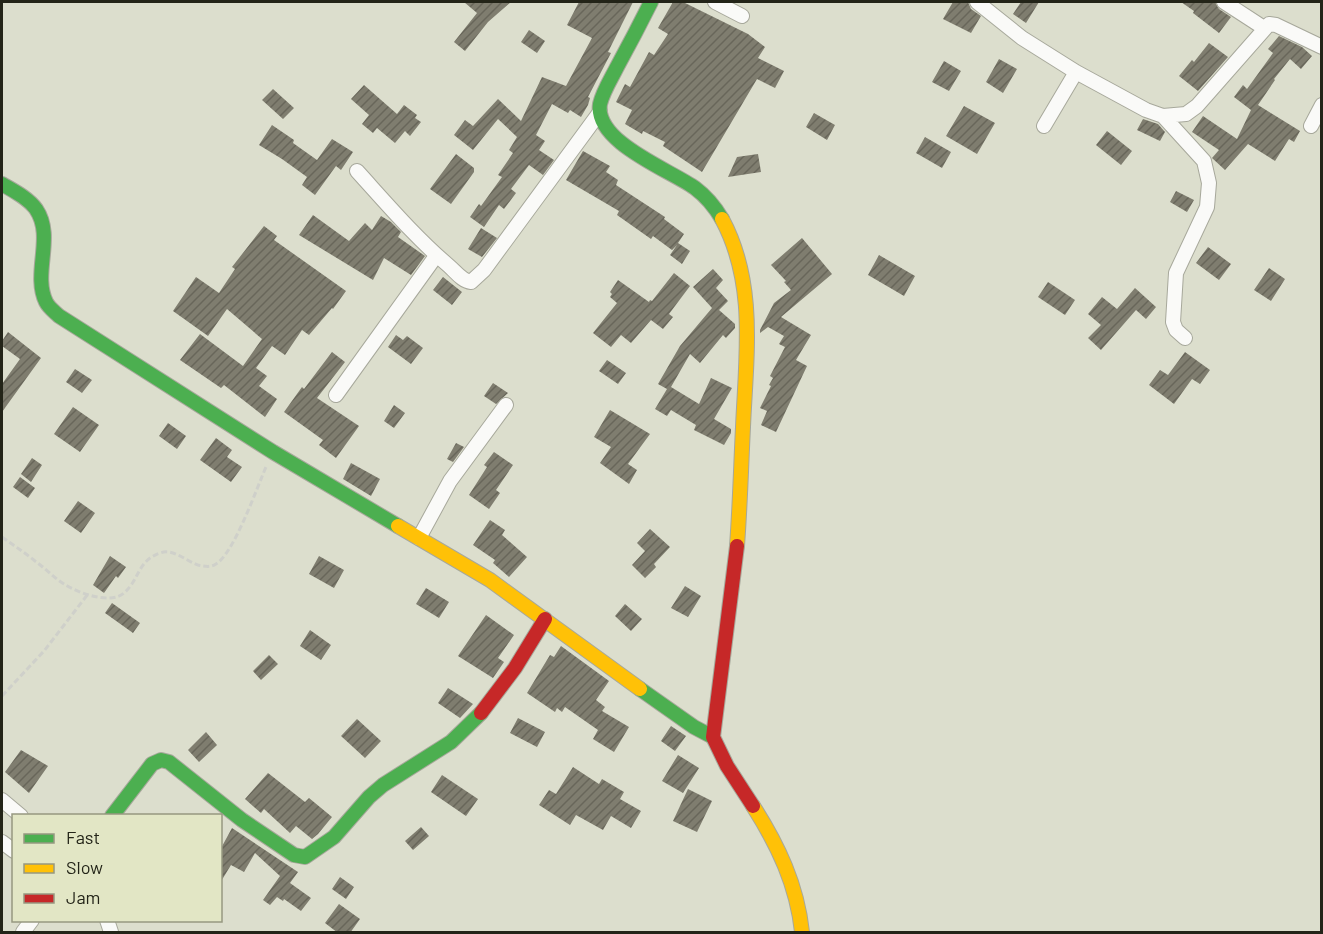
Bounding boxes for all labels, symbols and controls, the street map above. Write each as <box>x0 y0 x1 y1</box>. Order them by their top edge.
legend <box>12 814 222 922</box>
text: Fast <box>66 826 100 848</box>
text: Slow <box>66 856 103 878</box>
text: Jam <box>66 886 100 908</box>

